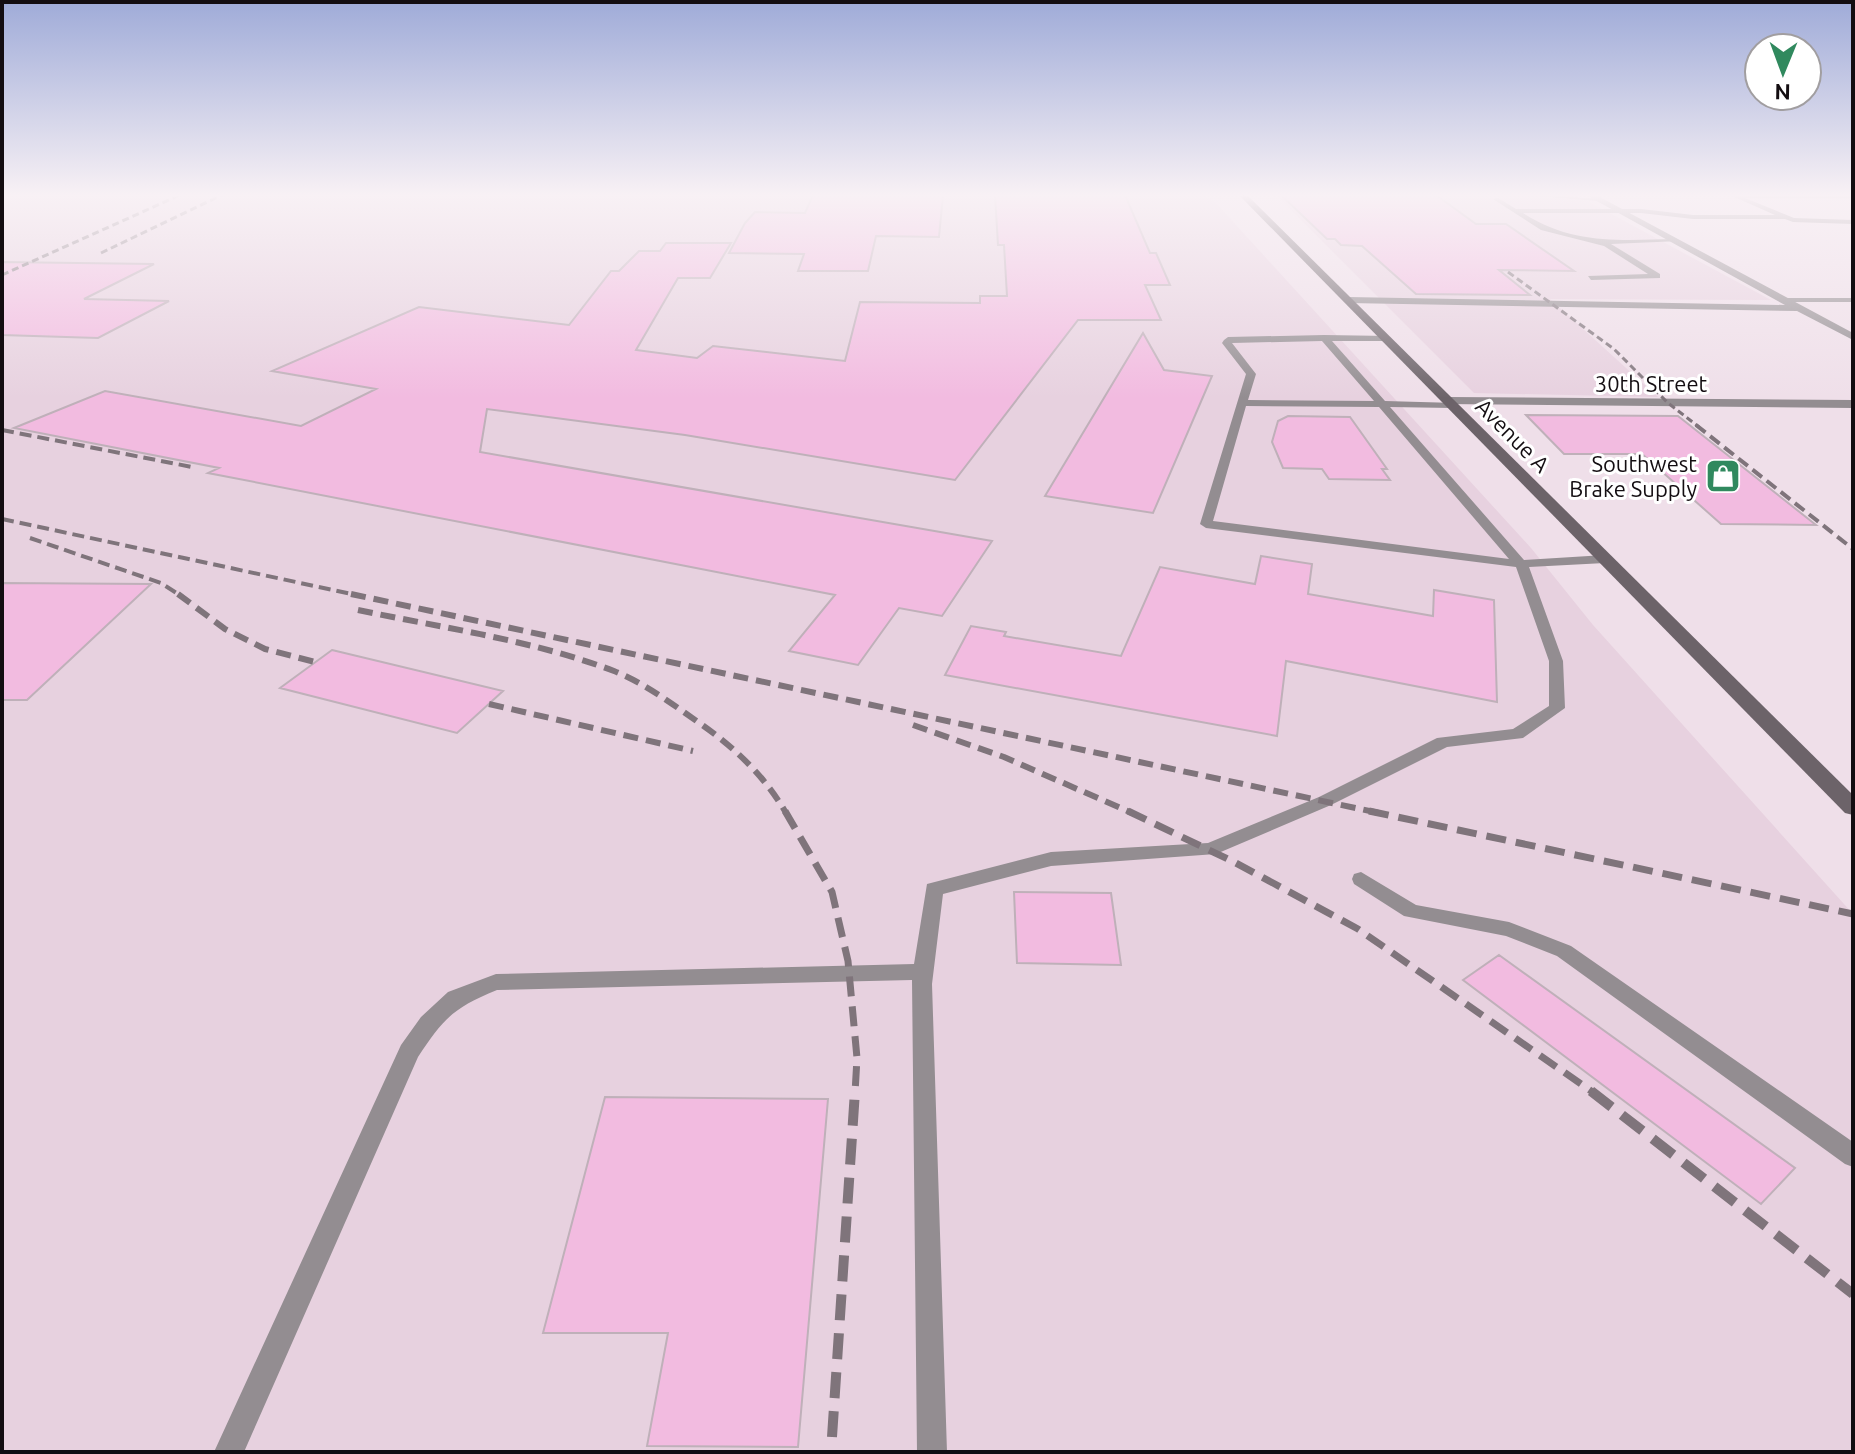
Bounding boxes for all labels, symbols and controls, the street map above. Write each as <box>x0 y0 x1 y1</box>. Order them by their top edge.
north arrow <box>1743 32 1823 112</box>
text: N <box>1774 80 1791 105</box>
street label: 30th Street <box>1595 371 1708 396</box>
street label: Avenue A <box>1471 393 1555 477</box>
place label: Southwest Brake Supply <box>1569 451 1697 501</box>
shop icon: Southwest Brake Supply <box>1704 457 1742 495</box>

